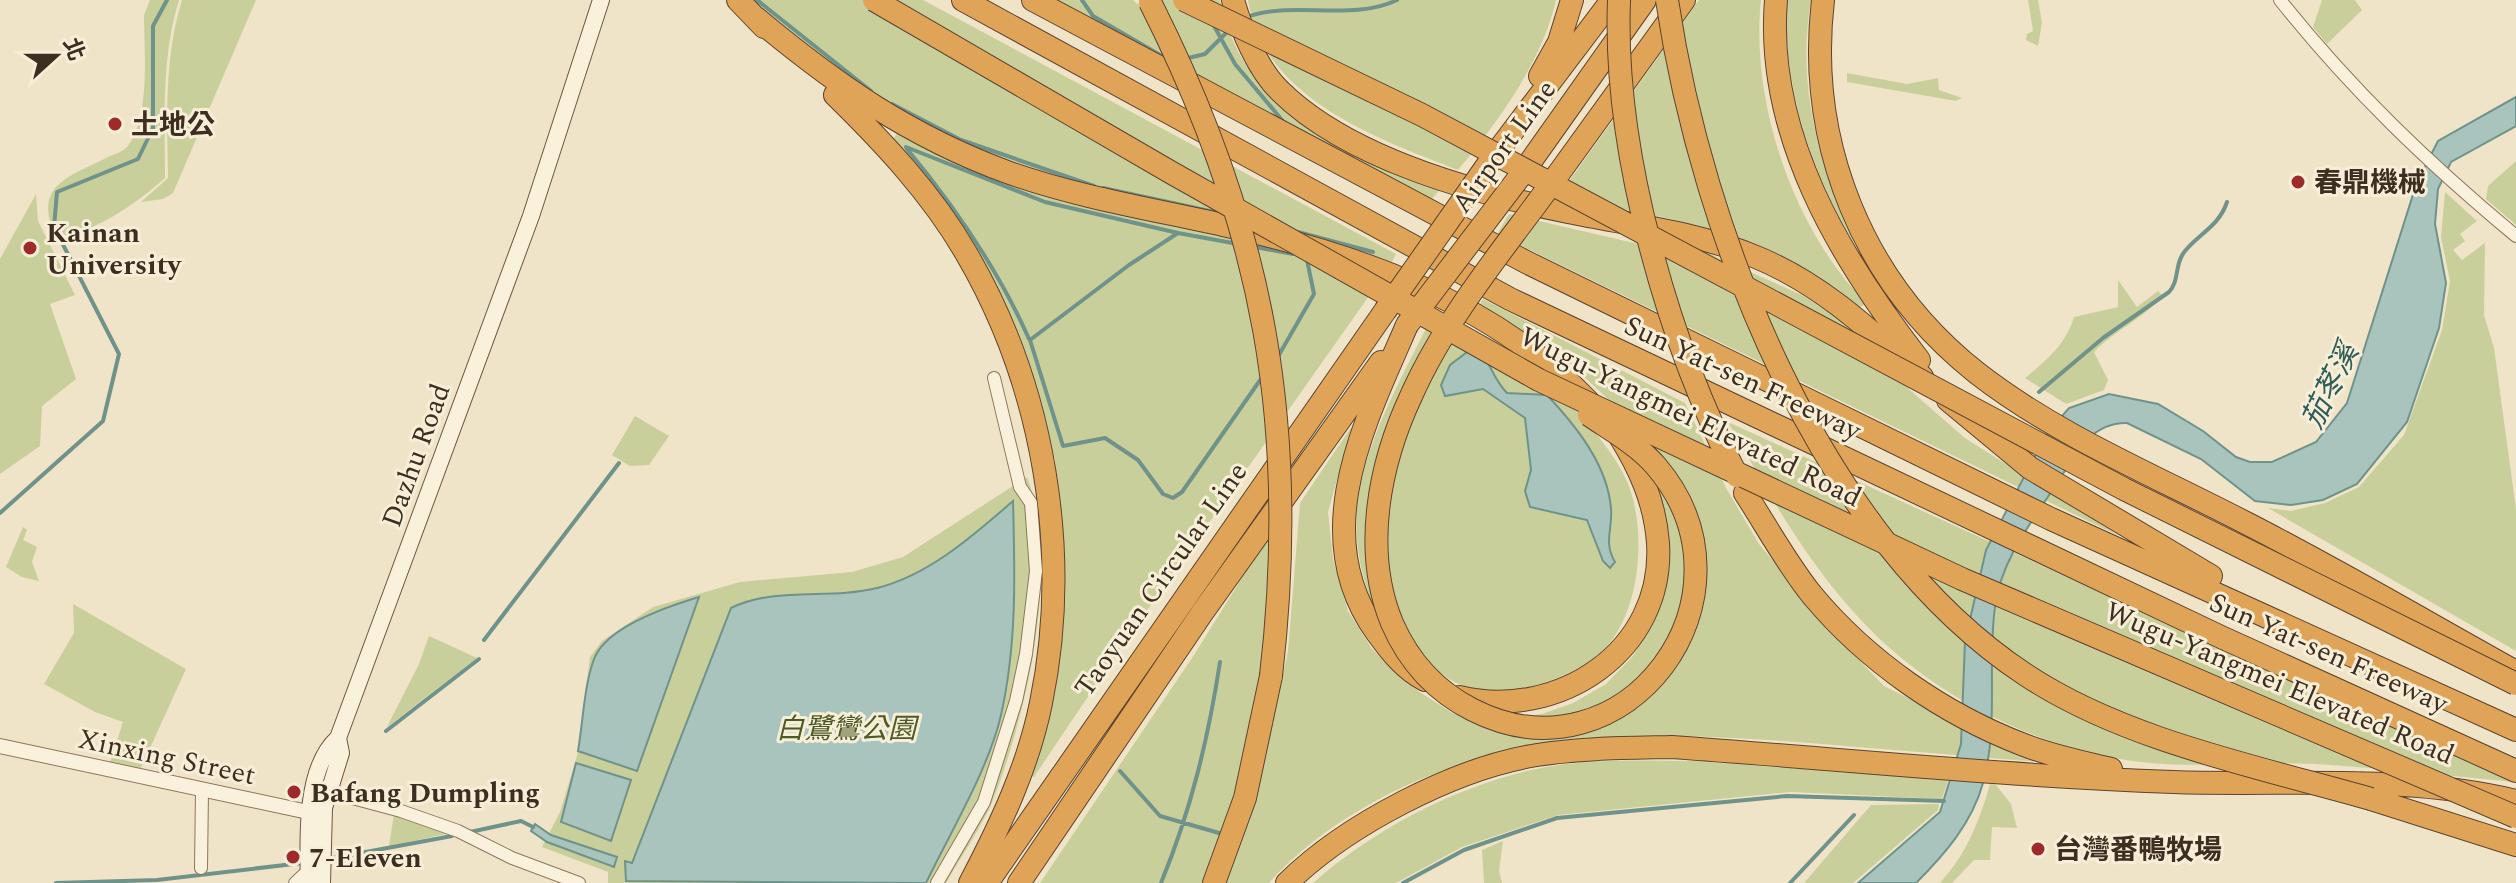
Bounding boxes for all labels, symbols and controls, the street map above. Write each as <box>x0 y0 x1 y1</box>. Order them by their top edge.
north arrow <box>16 16 96 96</box>
text: 北 <box>54 33 93 66</box>
street label: Airport Line <box>1441 71 1568 223</box>
place label: 土地公 <box>131 104 215 147</box>
marker: 土地公 <box>106 115 124 133</box>
place label: 春鼎機械 <box>2314 162 2426 205</box>
marker: 春鼎機械 <box>2289 173 2307 191</box>
place label: Kainan University <box>46 212 182 287</box>
marker: Kainan University <box>21 239 39 257</box>
street label: Sun Yat-sen Freeway <box>1617 305 1869 453</box>
street label: Wugu-Yangmei Elevated Road <box>1512 316 1869 519</box>
water label: 茄苳溪 <box>2290 332 2373 437</box>
street label: Dazhu Road <box>370 377 462 534</box>
street label: Taoyuan Circular Line <box>1064 454 1259 706</box>
street label: Sun Yat-sen Freeway <box>2202 581 2456 726</box>
street label: Wugu-Yangmei Elevated Road <box>2098 590 2461 777</box>
park label: 白鷺鸞公園 <box>776 708 920 751</box>
street label: Xinxing Street <box>74 718 259 797</box>
place label: Bafang Dumpling <box>310 772 540 815</box>
marker: Bafang Dumpling <box>285 783 303 801</box>
place label: 台灣番鴨牧場 <box>2054 829 2222 872</box>
place label: 7-Eleven <box>309 837 422 880</box>
marker: 台灣番鴨牧場 <box>2029 840 2047 858</box>
marker: 7-Eleven <box>284 848 302 866</box>

